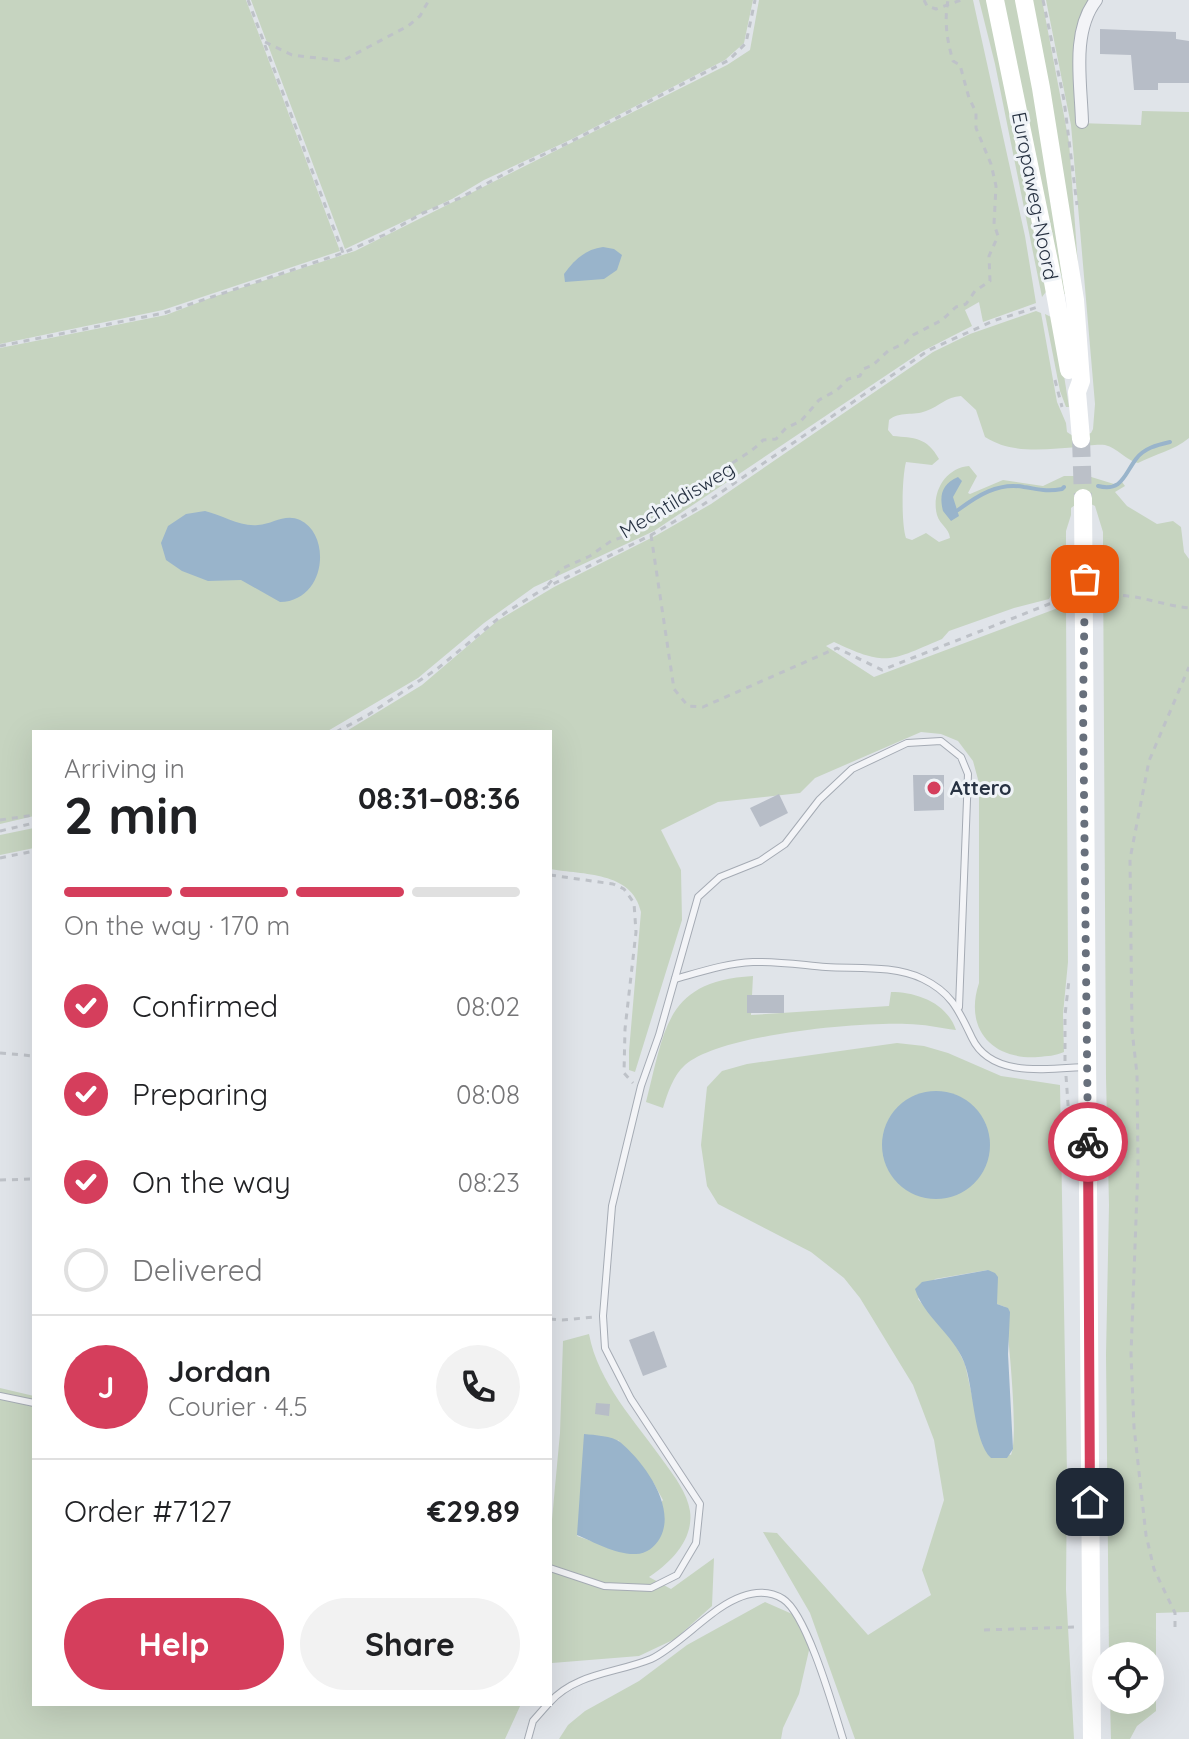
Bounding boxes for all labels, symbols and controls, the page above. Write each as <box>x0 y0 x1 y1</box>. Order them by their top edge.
street label: Europaweg-Noord <box>1007 110 1064 282</box>
street label: Mechtildisweg <box>615 456 739 544</box>
pin <box>1051 545 1119 613</box>
icon: bag <box>1063 557 1107 601</box>
text: Arriving in <box>64 752 185 785</box>
place label: Attero <box>950 775 1011 800</box>
text: 08:31–08:36 <box>358 779 520 817</box>
marker: Attero <box>925 779 943 797</box>
text: 2 min <box>64 782 199 847</box>
text: On the way · 170 m <box>64 909 290 942</box>
icon: check <box>64 984 108 1028</box>
text: Confirmed <box>132 987 278 1025</box>
text: 08:02 <box>456 990 520 1023</box>
icon: check <box>64 1072 108 1116</box>
text: Preparing <box>132 1075 268 1113</box>
text: 08:08 <box>456 1078 520 1111</box>
courier <box>1048 1102 1128 1182</box>
icon: bike <box>1066 1120 1110 1164</box>
icon: check <box>64 1160 108 1204</box>
text: On the way <box>132 1163 291 1201</box>
text: 08:23 <box>458 1166 520 1199</box>
text: Delivered <box>132 1251 263 1289</box>
button: phone <box>436 1345 520 1429</box>
text: Jordan <box>168 1352 271 1390</box>
text: J <box>98 1368 114 1406</box>
text: Courier · 4.5 <box>168 1390 308 1423</box>
pin <box>1056 1468 1124 1536</box>
icon: home <box>1068 1480 1112 1524</box>
text: Order #7127 <box>64 1492 232 1530</box>
text: €29.89 <box>427 1492 520 1530</box>
button: Help <box>64 1598 284 1690</box>
button: Share <box>300 1598 520 1690</box>
map controls <box>1092 1642 1164 1714</box>
button: locate <box>1092 1642 1164 1714</box>

